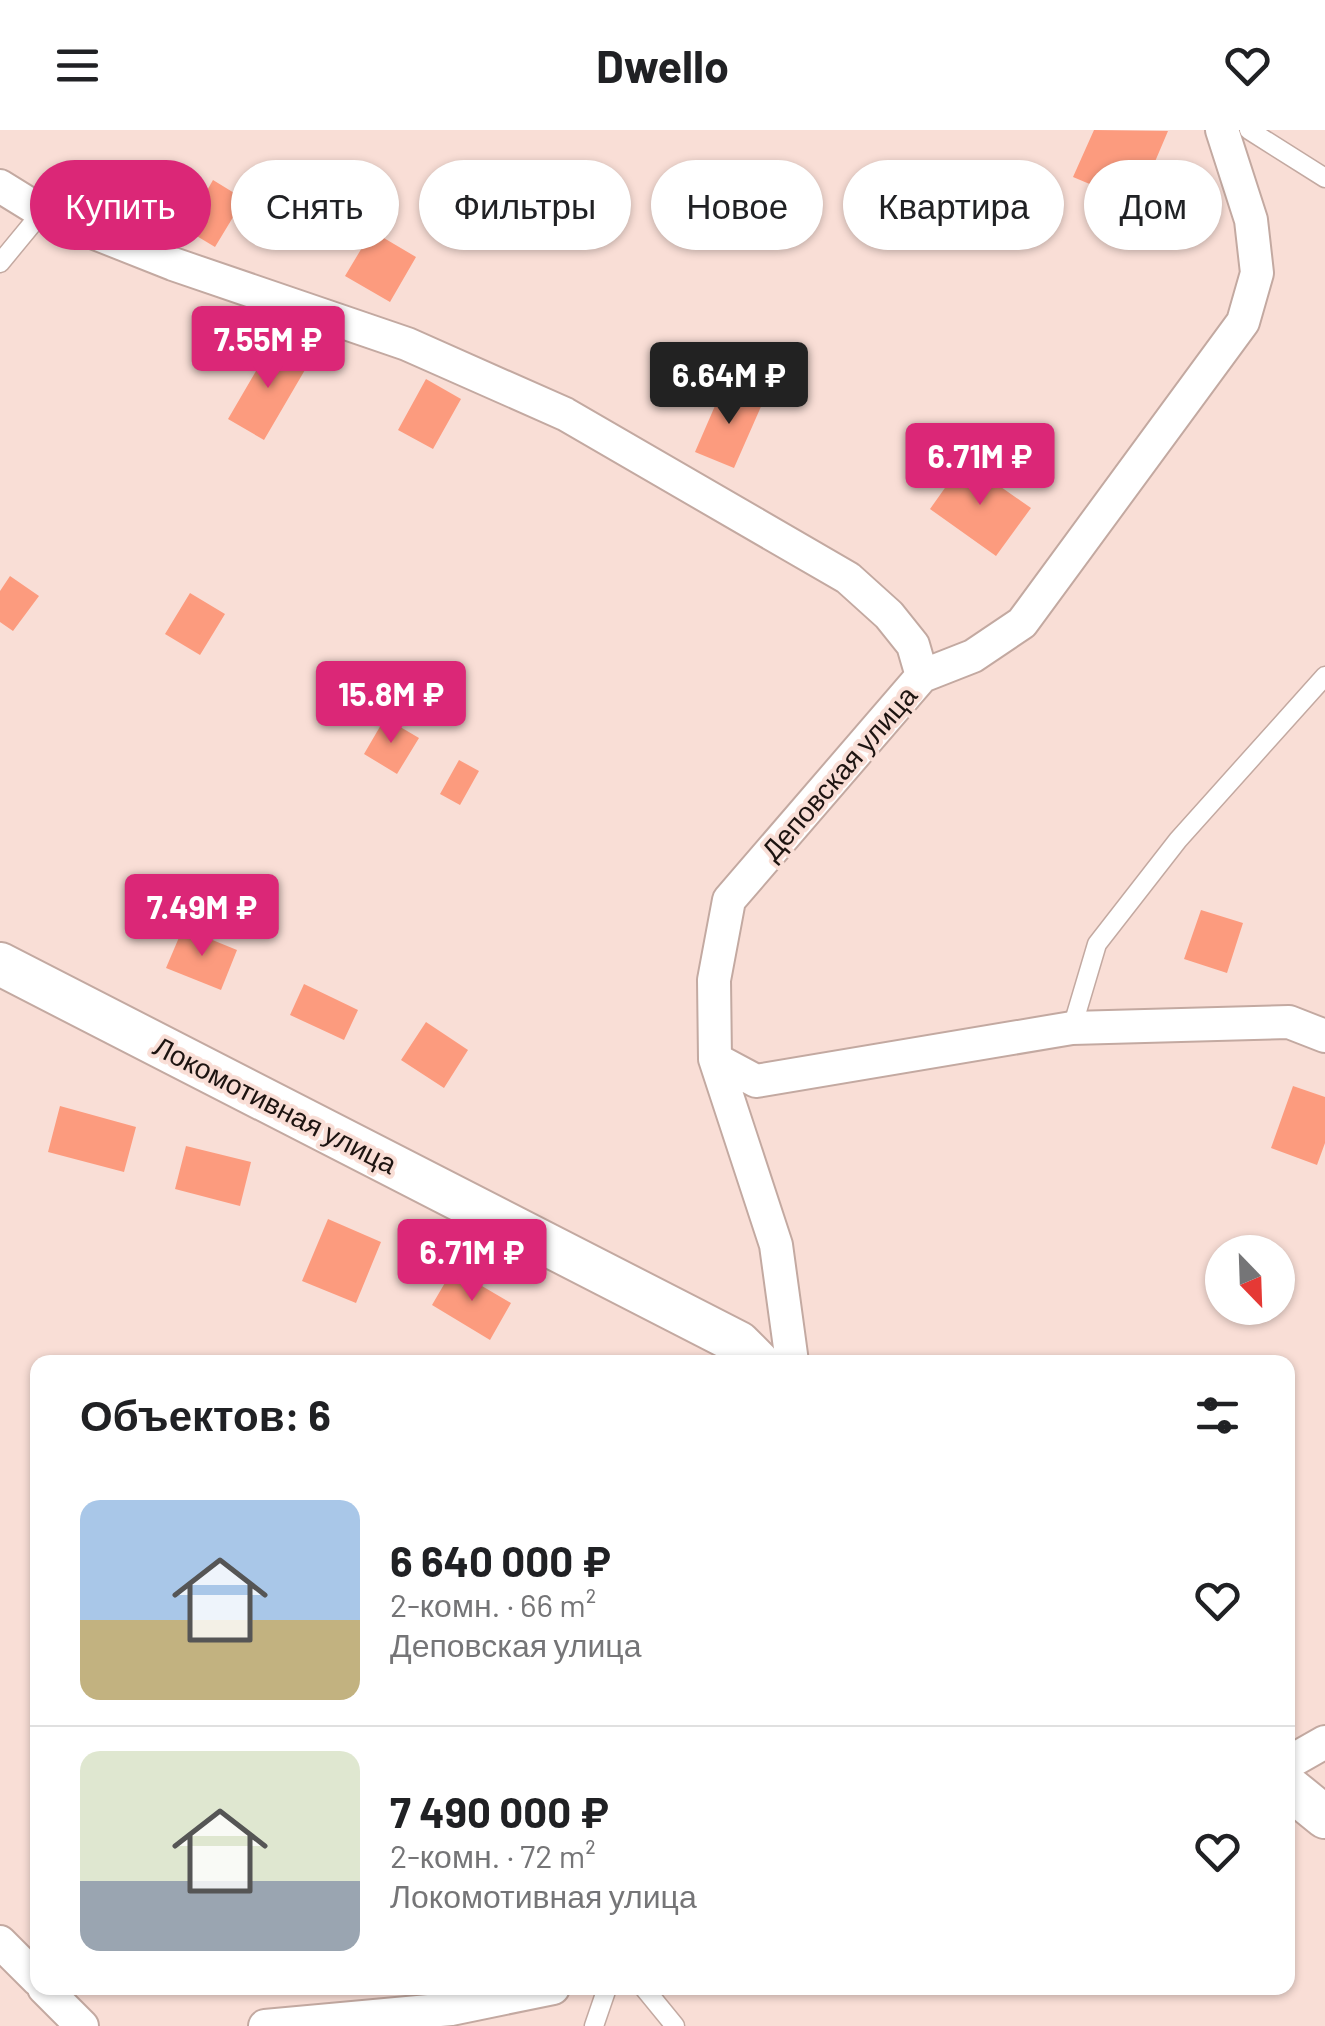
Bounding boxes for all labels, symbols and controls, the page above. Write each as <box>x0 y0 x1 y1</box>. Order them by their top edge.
icon: menu <box>50 38 105 93</box>
text: Dwello <box>596 38 729 92</box>
icon: heart <box>1220 38 1275 93</box>
chip: Купить <box>30 160 211 250</box>
chip: Снять <box>231 160 399 250</box>
chip: Фильтры <box>419 160 631 250</box>
chip: Новое <box>651 160 823 250</box>
chip: Квартира <box>843 160 1064 250</box>
chip: Дом <box>1084 160 1222 250</box>
pin: 7.55M ₽ <box>176 306 360 391</box>
text: 7.55M ₽ <box>214 319 322 357</box>
pin: 6.64M ₽ <box>637 342 821 427</box>
text: 6.64M ₽ <box>672 355 786 393</box>
pin: 6.71M ₽ <box>888 423 1072 508</box>
text: 6.71M ₽ <box>928 436 1032 474</box>
pin: 15.8M ₽ <box>299 661 483 746</box>
text: 15.8M ₽ <box>338 674 444 712</box>
street label: Деповская улица <box>753 678 924 867</box>
pin: 7.49M ₽ <box>110 874 294 959</box>
text: 7.49M ₽ <box>147 887 257 925</box>
street label: Локомотивная улица <box>148 1028 403 1180</box>
pin: 6.71M ₽ <box>380 1219 564 1304</box>
text: 6.71M ₽ <box>420 1232 524 1270</box>
north arrow <box>1205 1235 1295 1325</box>
map controls <box>1205 1235 1295 1325</box>
icon: filters <box>1190 1388 1245 1443</box>
text: Объектов: 6 <box>80 1389 331 1439</box>
text: 6 640 000 ₽ <box>390 1535 611 1585</box>
icon: home <box>160 1540 280 1660</box>
icon: heart <box>1190 1573 1245 1628</box>
text: 2-комн. · 66 m² <box>390 1585 596 1623</box>
text: Деповская улица <box>390 1625 641 1663</box>
text: 7 490 000 ₽ <box>390 1786 609 1836</box>
icon: home <box>160 1791 280 1911</box>
icon: heart <box>1190 1824 1245 1879</box>
text: 2-комн. · 72 m² <box>390 1836 596 1874</box>
text: Локомотивная улица <box>390 1876 697 1914</box>

